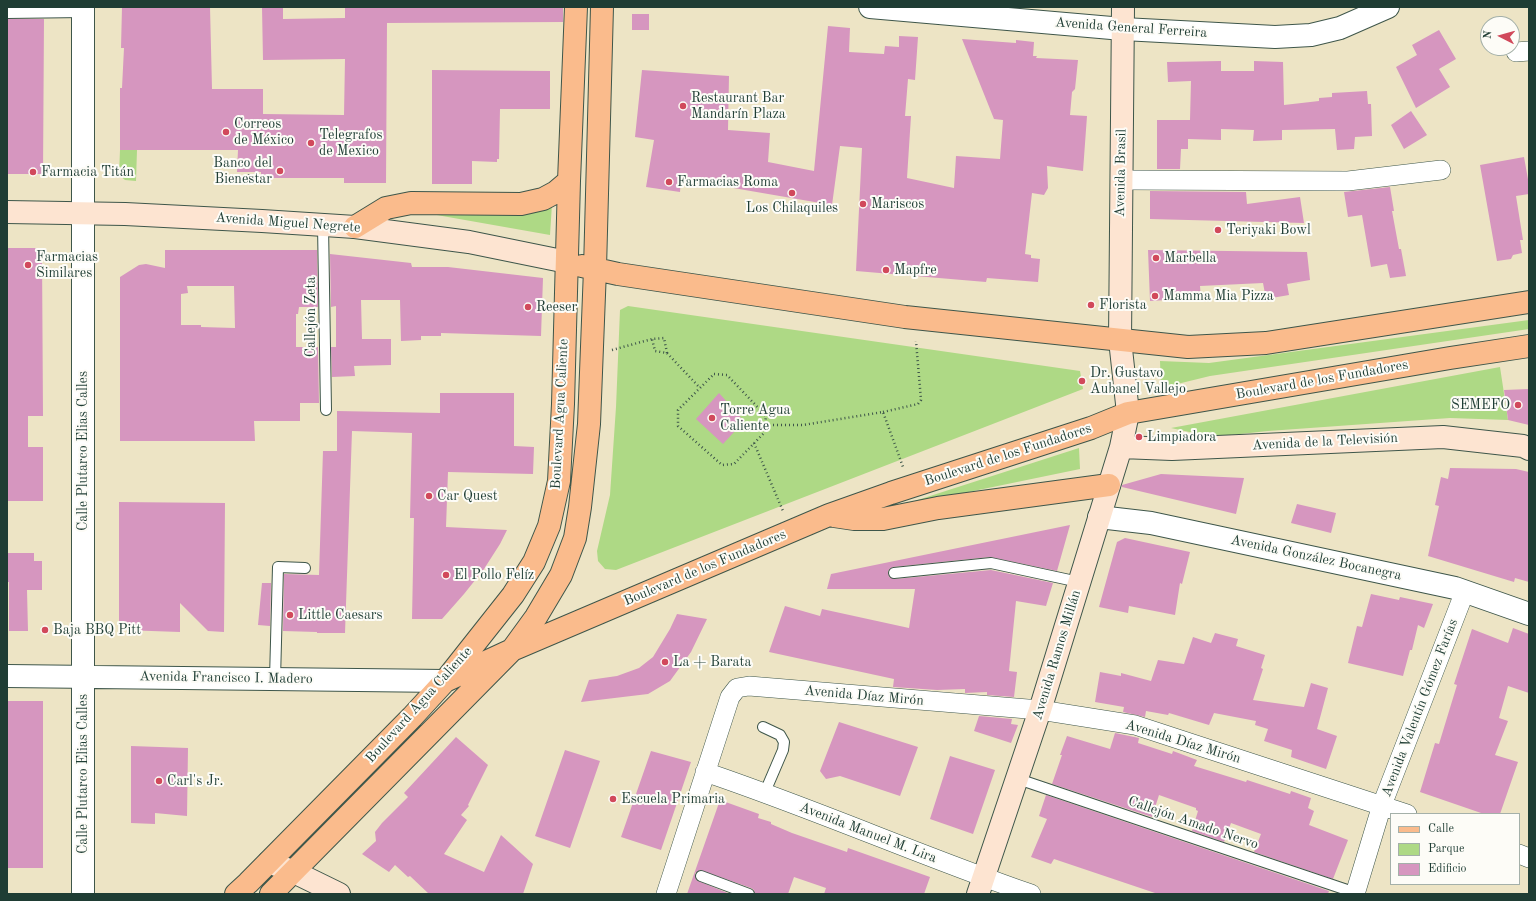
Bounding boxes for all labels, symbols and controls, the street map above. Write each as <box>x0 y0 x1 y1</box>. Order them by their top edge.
street label: Avenida General Ferreira <box>1054 14 1208 42</box>
north arrow <box>1480 16 1520 56</box>
text: N <box>1483 30 1494 40</box>
place label: Restaurant Bar Mandarín Plaza <box>691 90 786 122</box>
marker: Restaurant Bar Mandarín Plaza <box>678 101 688 111</box>
place label: Correos de México <box>234 116 294 148</box>
marker: Correos de México <box>221 127 231 137</box>
place label: Telegrafos de Mexico <box>319 127 383 160</box>
street label: Avenida Brasil <box>1112 129 1130 217</box>
marker: Telegrafos de Mexico <box>306 138 316 148</box>
place label: Banco del Bienestar <box>213 155 272 188</box>
place label: Farmacia Titán <box>41 164 134 180</box>
marker: Banco del Bienestar <box>275 166 285 176</box>
marker: Farmacia Titán <box>28 167 38 177</box>
place label: Farmacias Roma <box>677 174 778 190</box>
marker: Farmacias Roma <box>664 177 674 187</box>
marker: Los Chilaquiles <box>787 188 797 198</box>
place label: Mariscos <box>871 196 924 212</box>
marker: Mariscos <box>858 199 868 209</box>
place label: Los Chilaquiles <box>746 200 838 216</box>
street label: Avenida Miguel Negrete <box>215 210 361 236</box>
place label: Teriyaki Bowl <box>1226 222 1311 238</box>
marker: Teriyaki Bowl <box>1213 225 1223 235</box>
place label: Farmacias Similares <box>36 249 98 282</box>
place label: Marbella <box>1164 250 1216 266</box>
marker: Marbella <box>1151 253 1161 263</box>
marker: Farmacias Similares <box>23 260 33 270</box>
place label: Mapfre <box>894 262 937 278</box>
marker: Mapfre <box>881 265 891 275</box>
street label: Callejón Zeta <box>303 277 319 357</box>
place label: Mamma Mia Pizza <box>1163 288 1274 304</box>
marker: Mamma Mia Pizza <box>1150 291 1160 301</box>
place label: Florista <box>1099 297 1147 313</box>
place label: Reeser <box>536 299 577 315</box>
marker: Florista <box>1086 300 1096 310</box>
marker: Reeser <box>523 302 533 312</box>
street label: Boulevard Agua Caliente <box>548 338 572 490</box>
street label: Boulevard de los Fundadores <box>1234 357 1410 403</box>
place label: Dr. Gustavo Aubanel Vallejo <box>1090 365 1186 398</box>
street label: Calle Plutarco Elias Calles <box>75 371 91 531</box>
marker: Dr. Gustavo Aubanel Vallejo <box>1077 376 1087 386</box>
place label: SEMEFO <box>1451 397 1510 413</box>
marker: SEMEFO <box>1513 400 1523 410</box>
place label: Torre Agua Caliente <box>720 402 790 434</box>
marker: Torre Agua Caliente <box>707 413 717 423</box>
street label: Boulevard de los Fundadores <box>922 420 1094 490</box>
place label: Limpiadora <box>1147 429 1216 445</box>
street label: Avenida de la Televisión <box>1252 430 1398 454</box>
marker: Limpiadora <box>1134 432 1144 442</box>
place label: Car Quest <box>437 488 498 504</box>
marker: Car Quest <box>424 491 434 501</box>
street label: Boulevard de los Fundadores <box>621 526 789 610</box>
street label: Avenida González Bocanegra <box>1229 532 1403 584</box>
place label: El Pollo Felíz <box>454 567 534 583</box>
marker: El Pollo Felíz <box>441 570 451 580</box>
street label: Avenida Ramos Millán <box>1029 588 1085 722</box>
place label: Little Caesars <box>298 607 383 623</box>
marker: Little Caesars <box>285 610 295 620</box>
street label: Avenida Valentín Gómez Farías <box>1378 616 1462 800</box>
place label: Baja BBQ Pitt <box>53 622 141 638</box>
marker: Baja BBQ Pitt <box>40 625 50 635</box>
street label: Boulevard Agua Caliente <box>362 643 476 767</box>
place label: La + Barata <box>673 654 751 670</box>
marker: La + Barata <box>660 657 670 667</box>
street label: Avenida Francisco I. Madero <box>139 668 313 688</box>
street label: Avenida Díaz Mirón <box>804 682 924 710</box>
street label: Calle Plutarco Elias Calles <box>75 694 91 854</box>
street label: Avenida Díaz Mirón <box>1123 716 1243 768</box>
place label: Carl's Jr. <box>167 773 223 789</box>
marker: Carl's Jr. <box>154 776 164 786</box>
place label: Escuela Primaria <box>621 791 725 807</box>
street label: Callejón Amado Nervo <box>1126 793 1260 853</box>
marker: Escuela Primaria <box>608 794 618 804</box>
street label: Avenida Manuel M. Lira <box>797 799 939 867</box>
legend <box>1390 813 1520 885</box>
text: Calle <box>1428 823 1454 835</box>
text: Parque <box>1428 843 1464 855</box>
text: Edificio <box>1428 863 1467 875</box>

